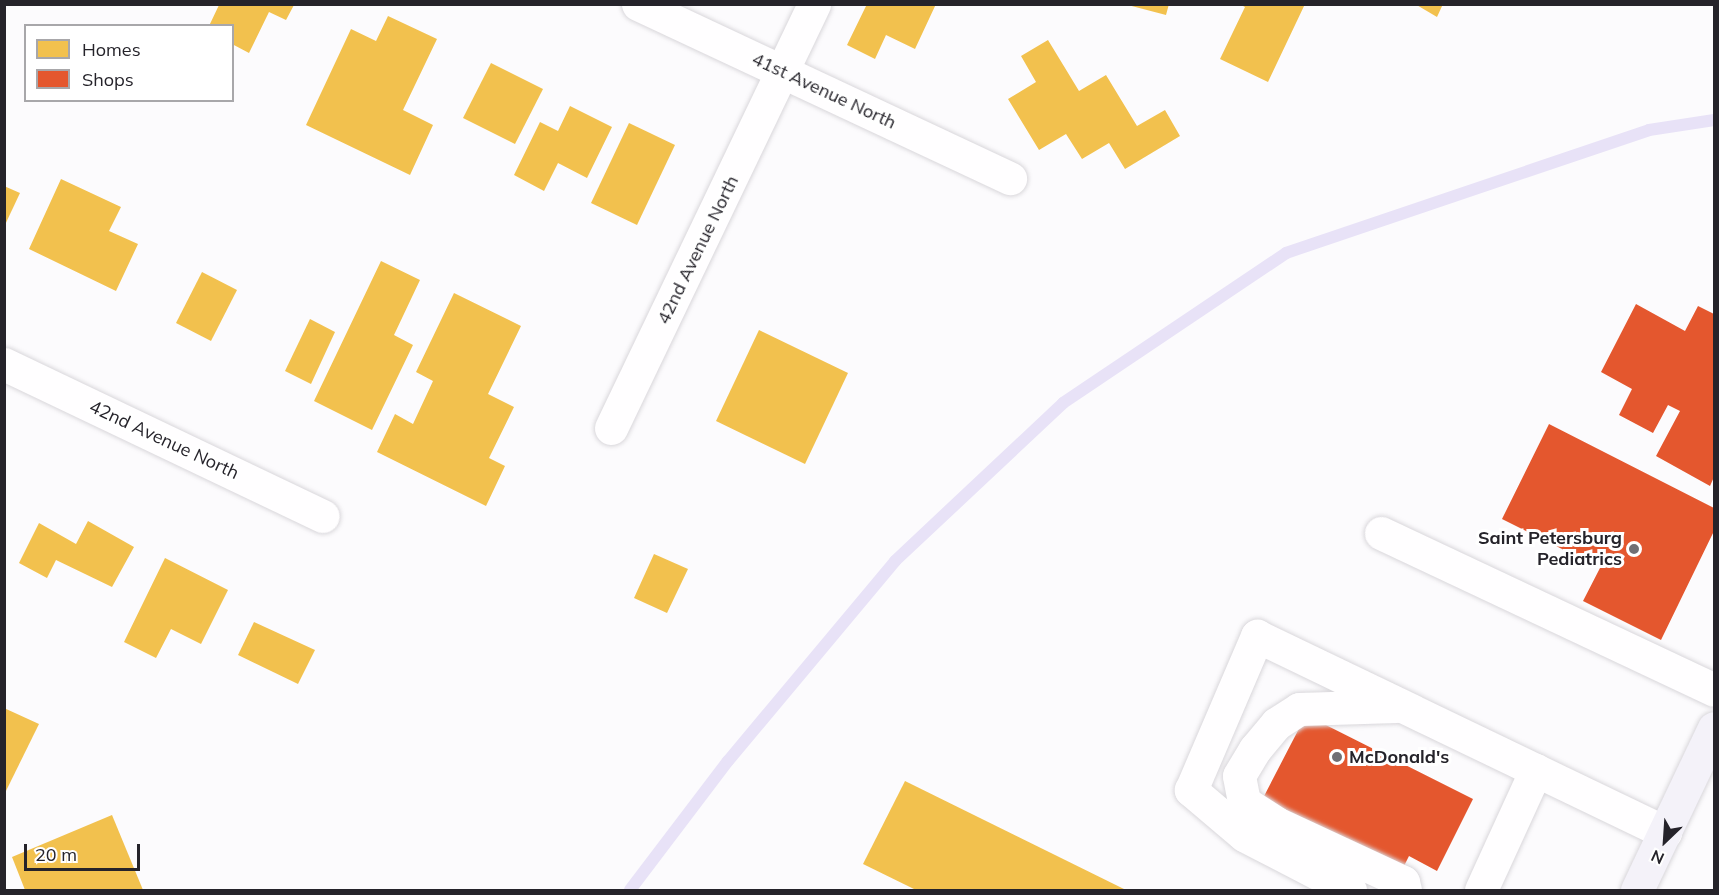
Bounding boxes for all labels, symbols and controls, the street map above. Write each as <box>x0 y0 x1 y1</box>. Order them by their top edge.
legend <box>24 24 234 102</box>
text: Homes <box>82 38 141 61</box>
street label: 41st Avenue North <box>749 48 899 134</box>
text: Shops <box>82 68 134 91</box>
street label: 42nd Avenue North <box>653 172 743 328</box>
street label: 42nd Avenue North <box>86 396 242 484</box>
place label: Saint Petersburg Pediatrics <box>1478 528 1622 570</box>
marker: Saint Petersburg Pediatrics <box>1627 542 1641 556</box>
place label: McDonald's <box>1349 746 1449 768</box>
marker: McDonald's <box>1330 750 1344 764</box>
north arrow <box>1635 811 1695 871</box>
scale bar <box>27 832 142 870</box>
text: 20 m <box>35 843 77 866</box>
text: N <box>1648 846 1667 869</box>

